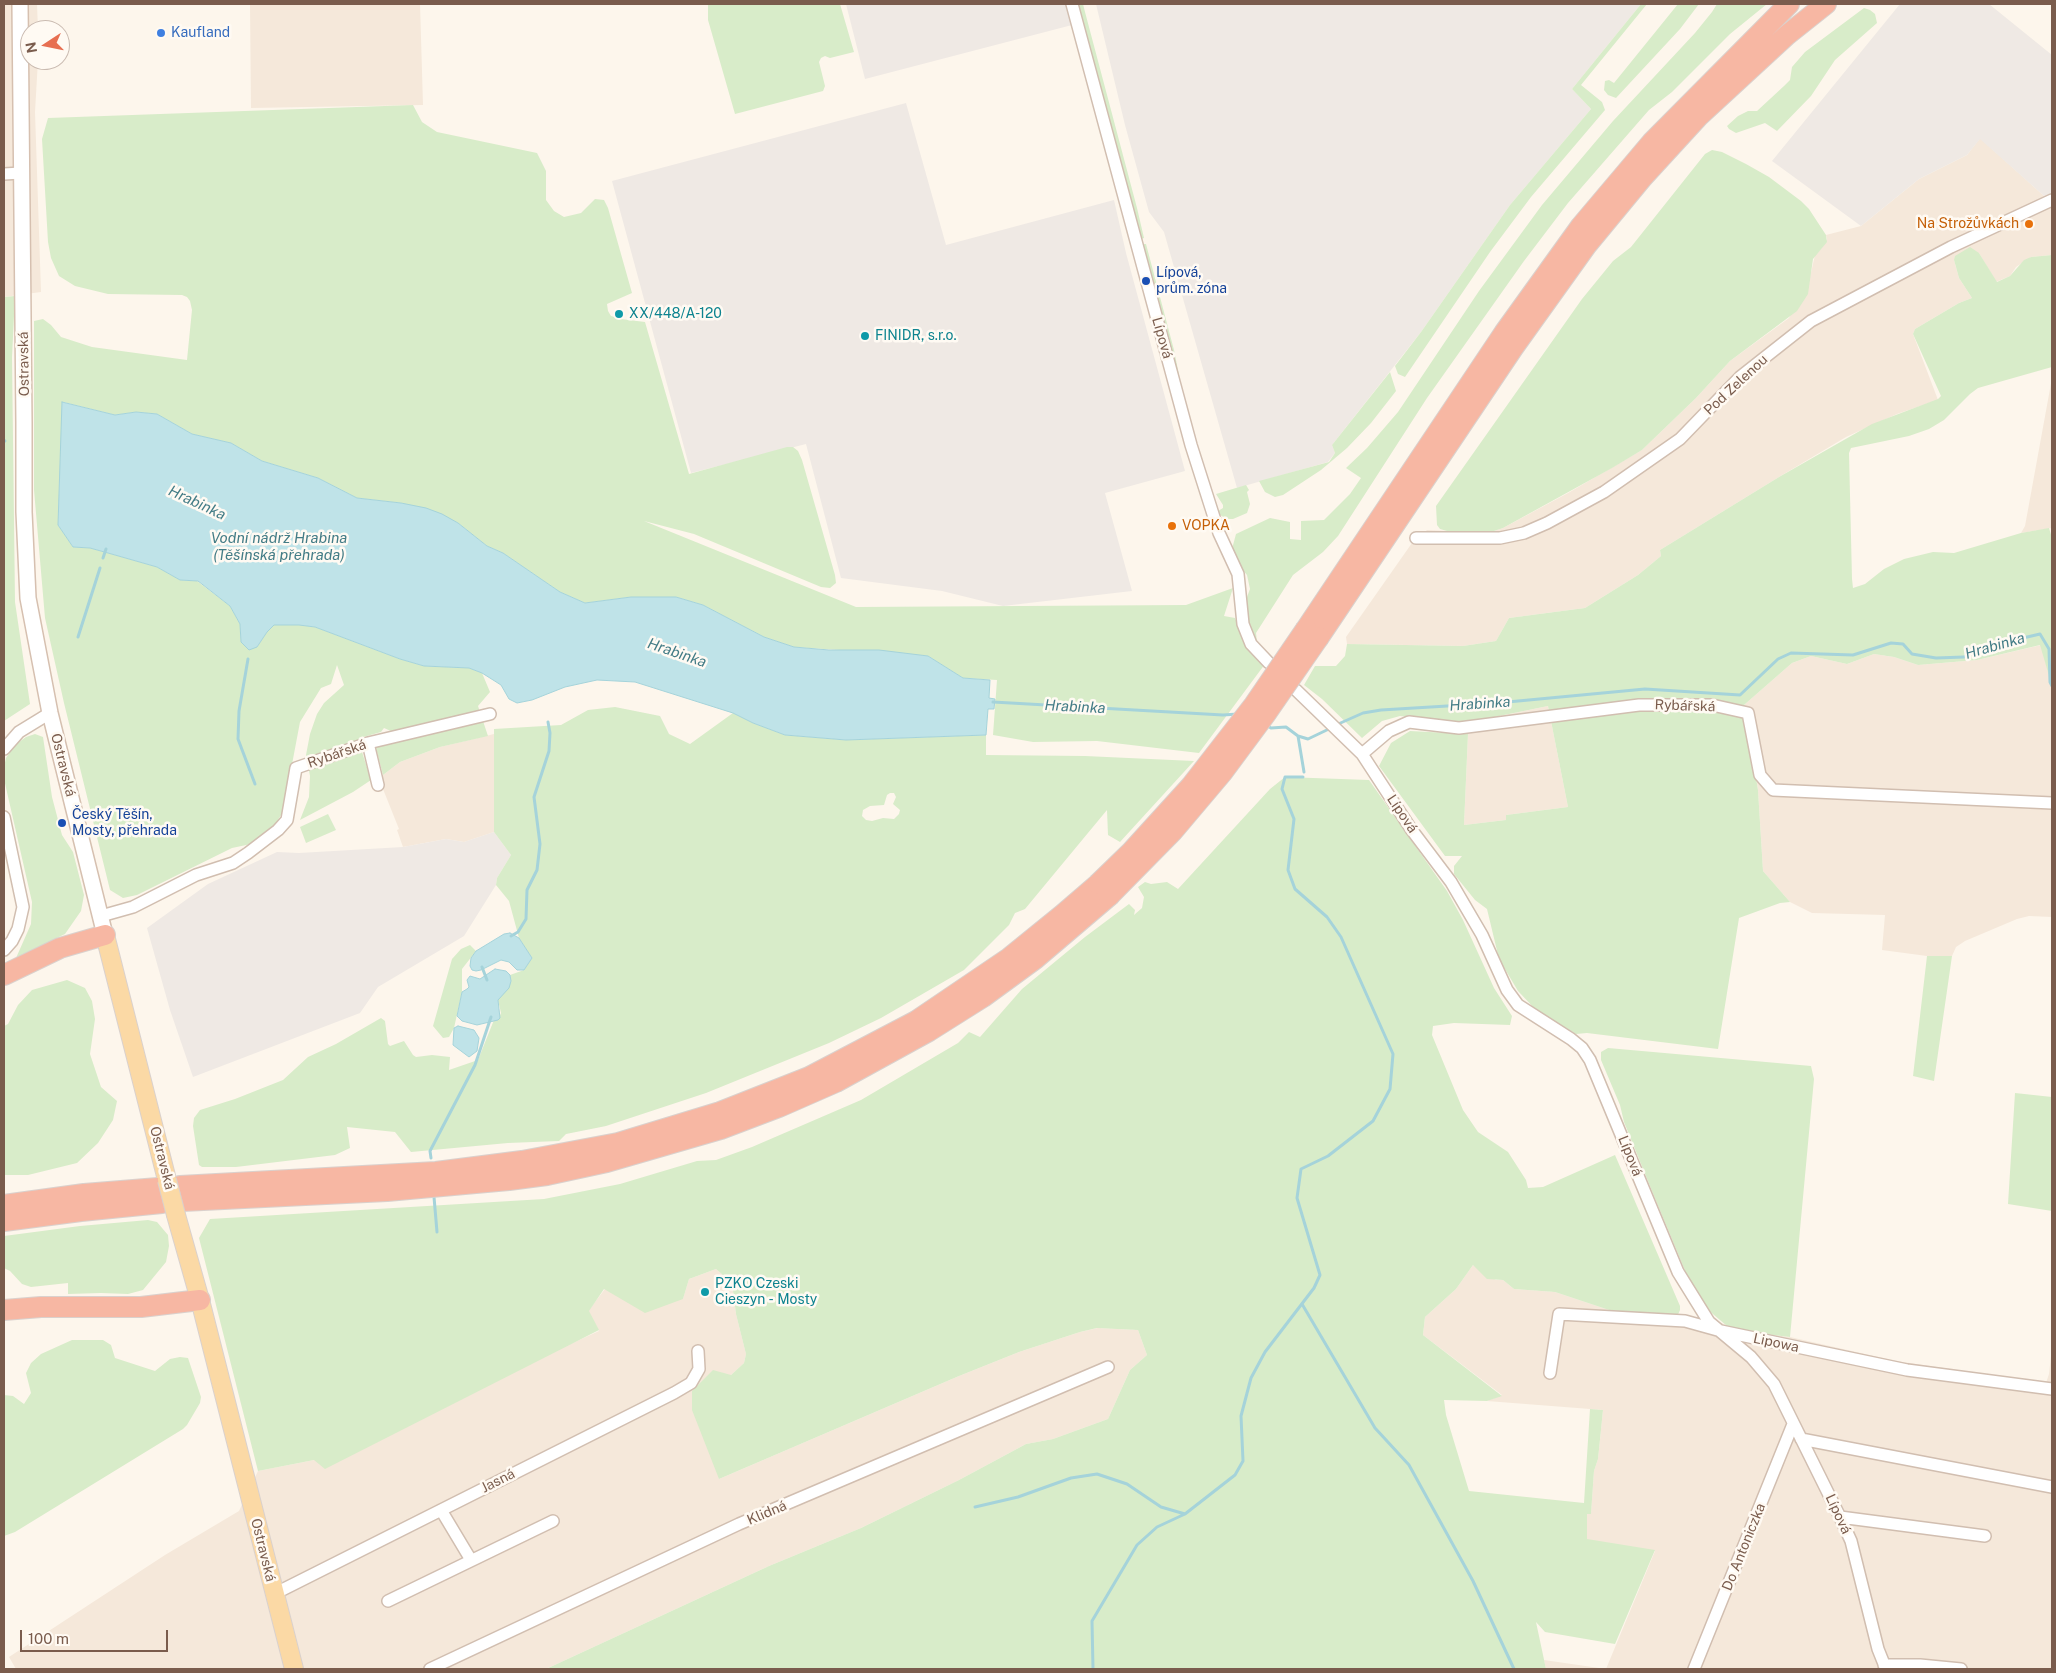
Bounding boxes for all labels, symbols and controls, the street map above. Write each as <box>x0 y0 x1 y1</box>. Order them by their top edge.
north arrow <box>20 20 70 70</box>
place label: Kaufland <box>171 25 230 41</box>
marker: Kaufland <box>155 27 167 39</box>
text: N <box>22 41 40 55</box>
place label: Na Strožůvkách <box>1917 216 2019 232</box>
marker: Na Strožůvkách <box>2023 218 2035 230</box>
place label: Lípová, prům. zóna <box>1156 265 1227 298</box>
marker: Lípová, prům. zóna <box>1140 275 1152 287</box>
place label: XX/448/A-120 <box>629 306 722 322</box>
marker: XX/448/A-120 <box>613 308 625 320</box>
street label: Lípová <box>1148 315 1176 361</box>
place label: FINIDR, s.r.o. <box>875 328 957 344</box>
marker: FINIDR, s.r.o. <box>859 330 871 342</box>
street label: Ostravská <box>15 331 33 397</box>
street label: Pod Zelenou <box>1701 351 1771 419</box>
water label: Hrabinka <box>165 482 229 524</box>
place label: VOPKA <box>1182 518 1230 534</box>
marker: VOPKA <box>1166 520 1178 532</box>
water label: Vodní nádrž Hrabina (Těšínská přehrada) <box>211 529 347 564</box>
water label: Hrabinka <box>1963 629 2027 663</box>
water label: Hrabinka <box>645 635 709 671</box>
water label: Hrabinka <box>1449 693 1511 715</box>
water label: Hrabinka <box>1044 696 1106 718</box>
street label: Rybářská <box>1654 697 1716 715</box>
street label: Ostravská <box>47 732 79 798</box>
street label: Rybářská <box>305 736 369 772</box>
street label: Lípová <box>1383 792 1421 836</box>
place label: Český Těšín, Mosty, přehrada <box>72 807 177 840</box>
marker: Český Těšín, Mosty, přehrada <box>56 817 68 829</box>
street label: Ostravská <box>146 1125 178 1191</box>
street label: Lípová <box>1614 1133 1646 1179</box>
place label: PZKO Czeski Cieszyn - Mosty <box>715 1276 817 1308</box>
marker: PZKO Czeski Cieszyn - Mosty <box>699 1286 711 1298</box>
street label: Lipowa <box>1752 1330 1800 1356</box>
street label: Jasná <box>478 1465 518 1497</box>
street label: Lípová <box>1821 1491 1855 1537</box>
street label: Klidná <box>745 1497 789 1529</box>
street label: Do Antoniczka <box>1719 1501 1769 1593</box>
street label: Ostravská <box>247 1517 279 1583</box>
scale bar <box>22 1620 170 1652</box>
text: 100 m <box>28 1630 69 1647</box>

